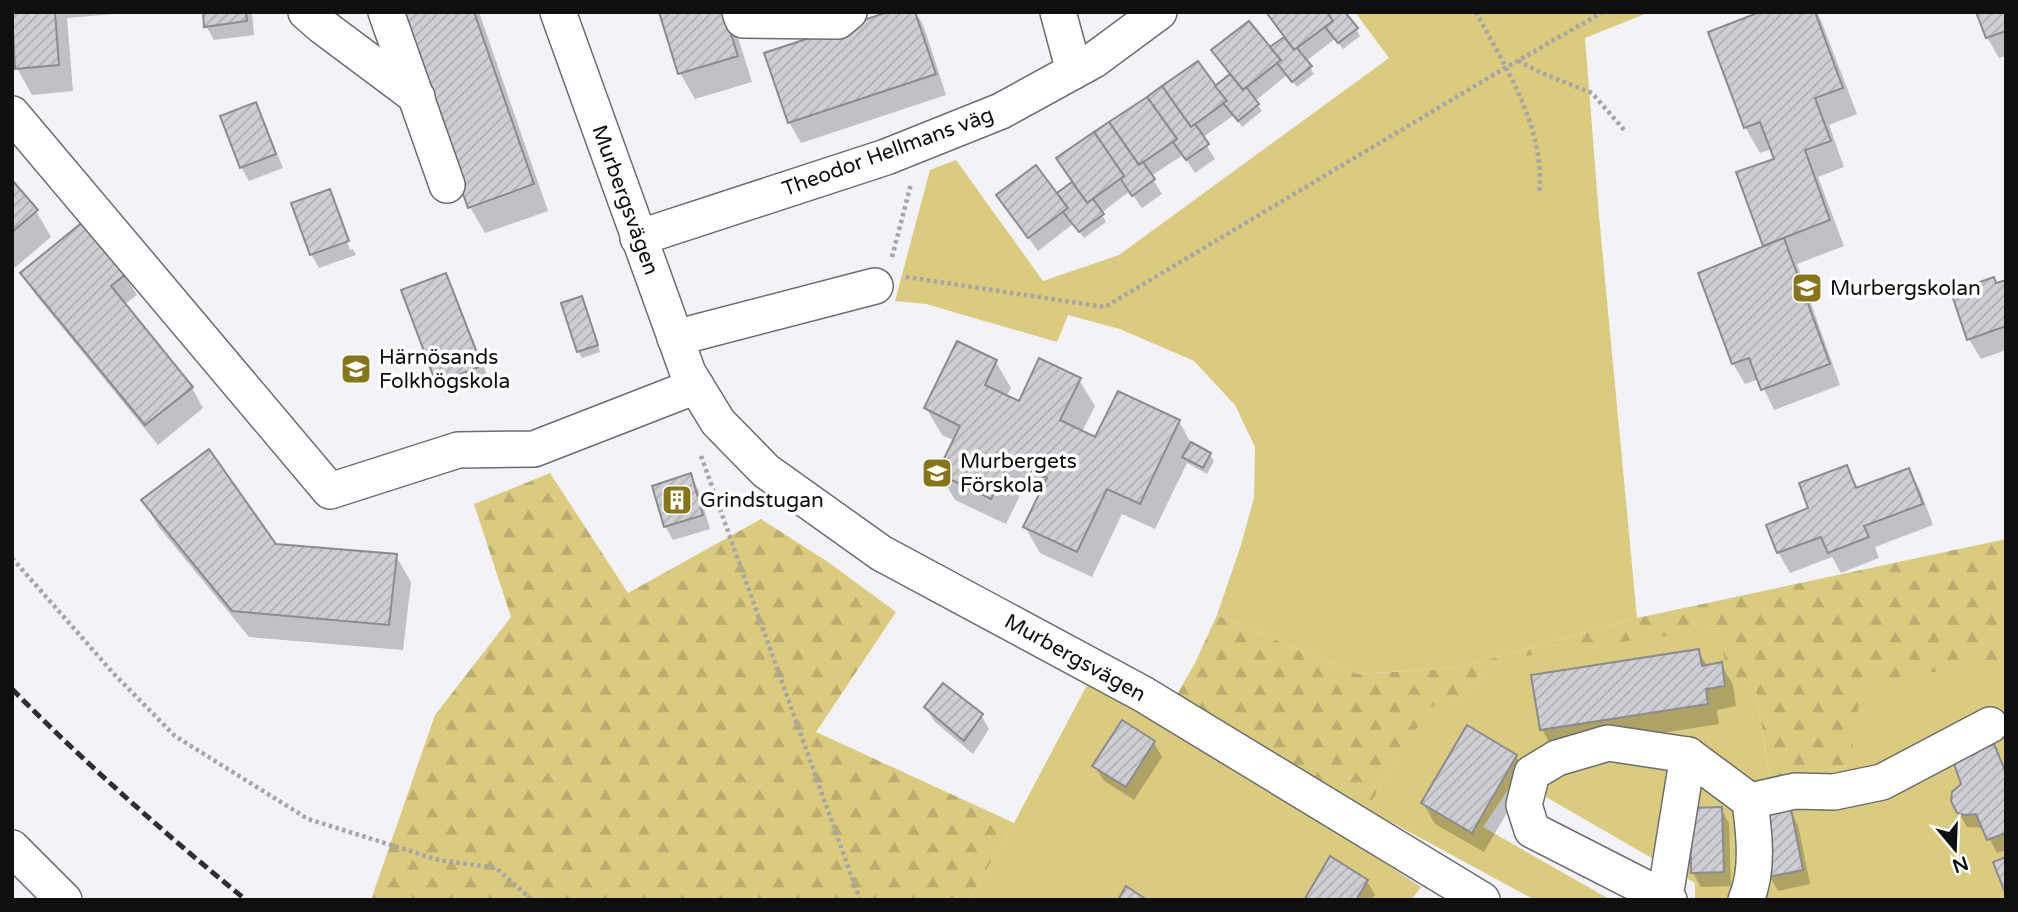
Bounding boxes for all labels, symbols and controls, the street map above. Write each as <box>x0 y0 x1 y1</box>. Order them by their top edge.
street label: Theodor Hellmans väg <box>779 102 997 202</box>
street label: Murbergsvägen <box>586 122 664 278</box>
school or university icon: Murbergskolan <box>1790 271 1824 305</box>
place label: Murbergskolan <box>1830 276 1981 301</box>
place label: Härnösands Folkhögskola <box>379 345 510 394</box>
school or university icon: Härnösands Folkhögskola <box>339 352 373 386</box>
place label: Murbergets Förskola <box>960 449 1077 498</box>
school or university icon: Murbergets Förskola <box>920 456 954 490</box>
building icon: Grindstugan <box>660 483 694 517</box>
place label: Grindstugan <box>700 488 824 513</box>
street label: Murbergsvägen <box>1000 609 1150 707</box>
north arrow <box>1920 814 1990 884</box>
text: N <box>1949 851 1971 877</box>

